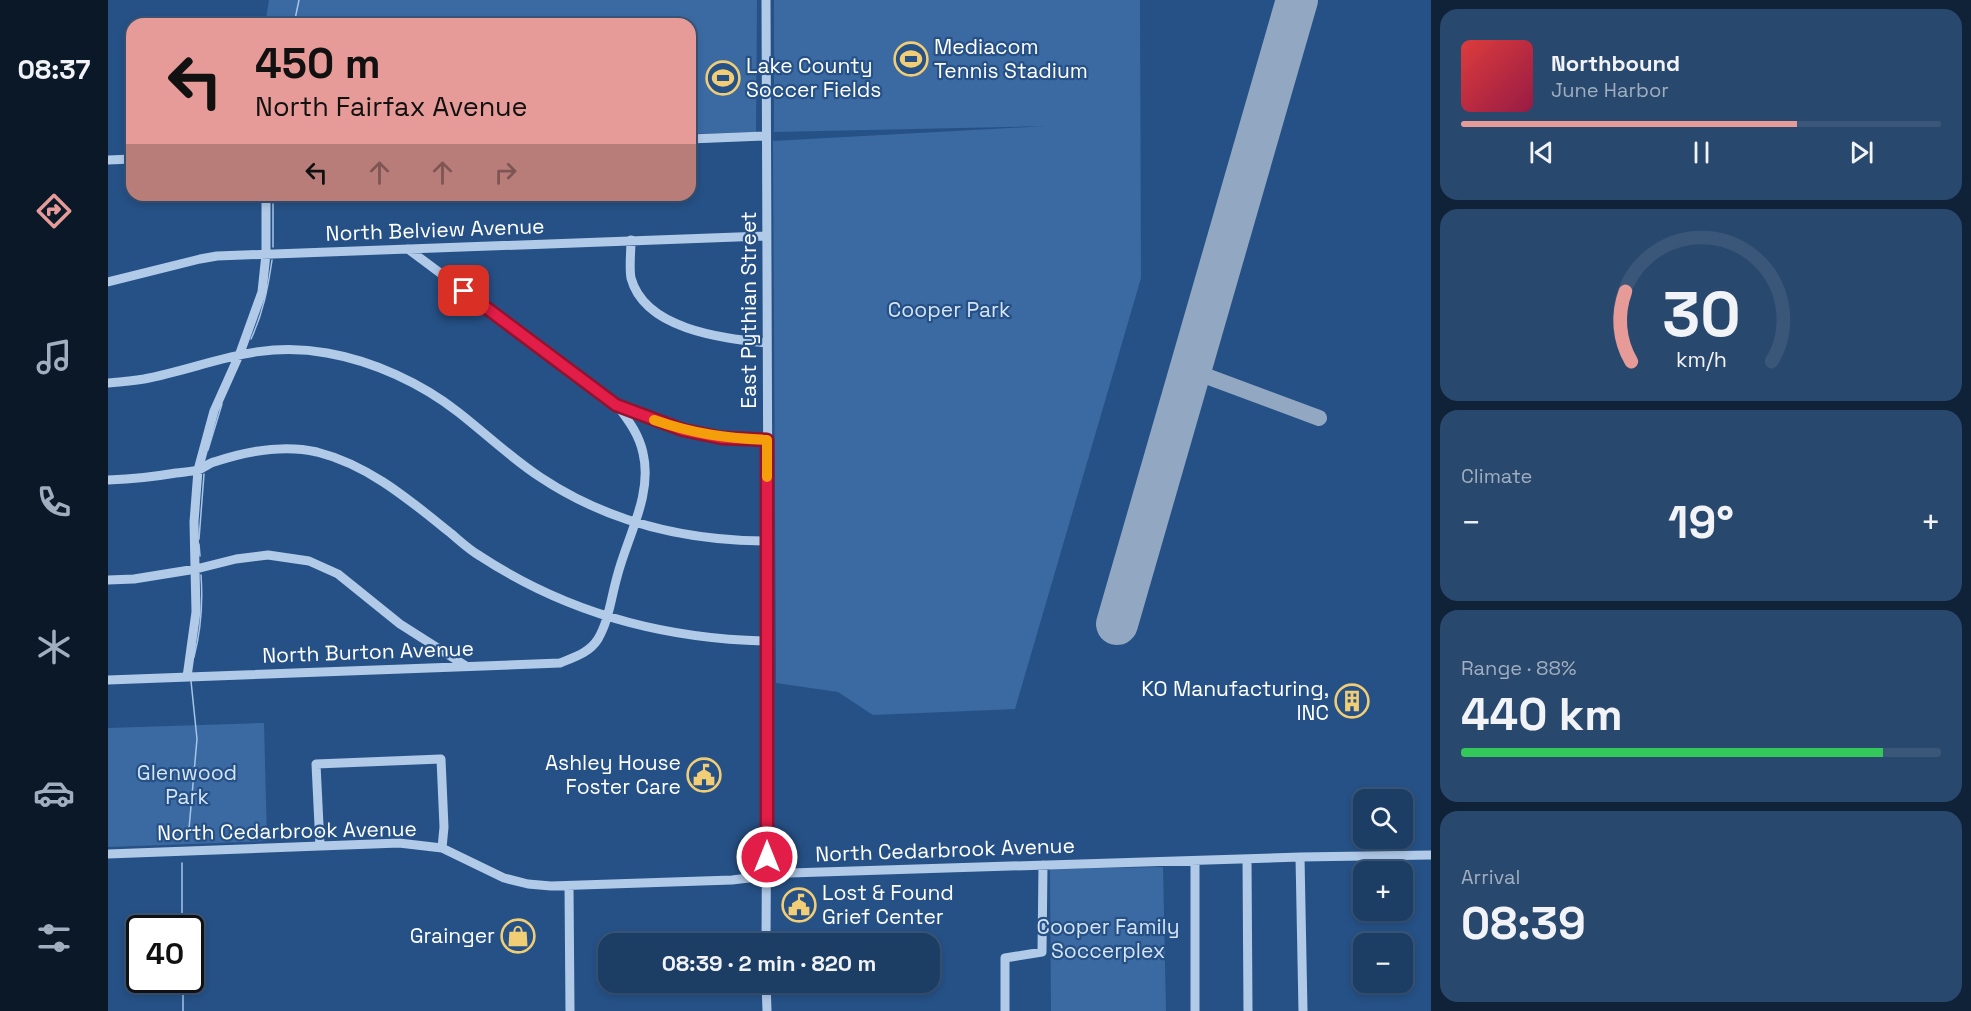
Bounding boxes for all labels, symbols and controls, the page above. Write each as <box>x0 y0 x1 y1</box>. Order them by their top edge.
place label: Mediacom Tennis Stadium <box>934 33 1088 84</box>
text: 450 m <box>255 37 381 90</box>
sports icon: Mediacom Tennis Stadium <box>893 41 929 77</box>
icon: left <box>156 42 234 120</box>
text: Northbound <box>1551 49 1680 77</box>
text: 08:37 <box>17 52 91 87</box>
place label: Lake County Soccer Fields <box>746 52 881 103</box>
sports icon: Lake County Soccer Fields <box>705 60 741 96</box>
text: June Harbor <box>1551 77 1669 103</box>
text: North Fairfax Avenue <box>255 89 528 124</box>
icon: previous <box>1525 136 1558 169</box>
icon: pause <box>1685 136 1718 169</box>
icon: next <box>1845 136 1878 169</box>
icon: left <box>300 156 333 189</box>
icon: ahead <box>363 156 396 189</box>
icon: ahead <box>426 156 459 189</box>
icon: right <box>489 156 522 189</box>
icon: directions <box>33 190 75 232</box>
street label: East Pythian Street <box>735 211 762 409</box>
street label: North Belview Avenue <box>325 212 545 247</box>
pin <box>438 265 489 316</box>
icon: arrive <box>447 274 480 307</box>
text: 30 <box>1662 275 1740 354</box>
park label: Cooper Park <box>888 296 1010 323</box>
icon: music <box>33 336 75 378</box>
text: km/h <box>1675 347 1727 374</box>
text: Climate <box>1461 463 1532 489</box>
icon: phone <box>33 481 75 523</box>
text: 19° <box>1668 494 1734 551</box>
text: − <box>1461 502 1481 544</box>
text: + <box>1921 502 1941 544</box>
icon: climate <box>33 626 75 668</box>
street label: North Burton Avenue <box>262 634 474 669</box>
text: Range · 88% <box>1461 655 1576 681</box>
place label: KO Manufacturing, INC <box>1141 675 1329 726</box>
building icon: KO Manufacturing, INC <box>1334 683 1370 719</box>
text: 440 km <box>1461 686 1623 743</box>
place label: Ashley House Foster Care <box>545 749 681 800</box>
public building icon: Ashley House Foster Care <box>686 757 722 793</box>
park label: Glenwood Park <box>137 759 237 810</box>
icon: car <box>33 772 75 814</box>
map controls <box>1353 789 1413 993</box>
button: search <box>1353 789 1413 849</box>
street label: North Cedarbrook Avenue <box>157 815 417 846</box>
position arrow <box>735 825 799 889</box>
street label: North Cedarbrook Avenue <box>815 831 1075 868</box>
button: + <box>1353 861 1413 921</box>
text: Arrival <box>1461 864 1520 890</box>
place label: Lost & Found Grief Center <box>822 879 954 930</box>
public building icon: Lost & Found Grief Center <box>781 887 817 923</box>
text: 08:39 <box>1461 895 1586 952</box>
park label: Cooper Family Soccerplex <box>1036 913 1180 964</box>
speed limit sign: 40 <box>126 915 204 993</box>
icon: filters <box>33 917 75 959</box>
shop icon: Grainger <box>500 918 536 954</box>
place label: Grainger <box>410 922 495 949</box>
button: − <box>1353 933 1413 993</box>
text: 08:39 · 2 min · 820 m <box>662 949 876 977</box>

